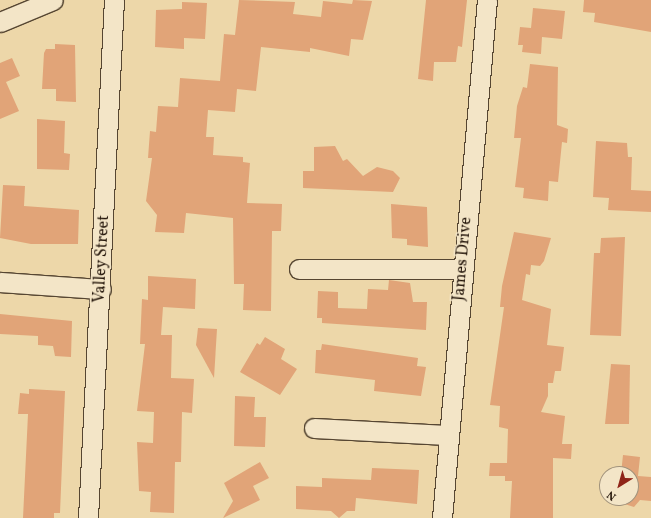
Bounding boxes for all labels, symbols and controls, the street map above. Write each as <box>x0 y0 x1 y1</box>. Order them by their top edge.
street label: Valley Street <box>90 214 114 304</box>
street label: James Drive <box>450 216 476 302</box>
north arrow <box>599 466 639 506</box>
text: N <box>604 487 620 504</box>

